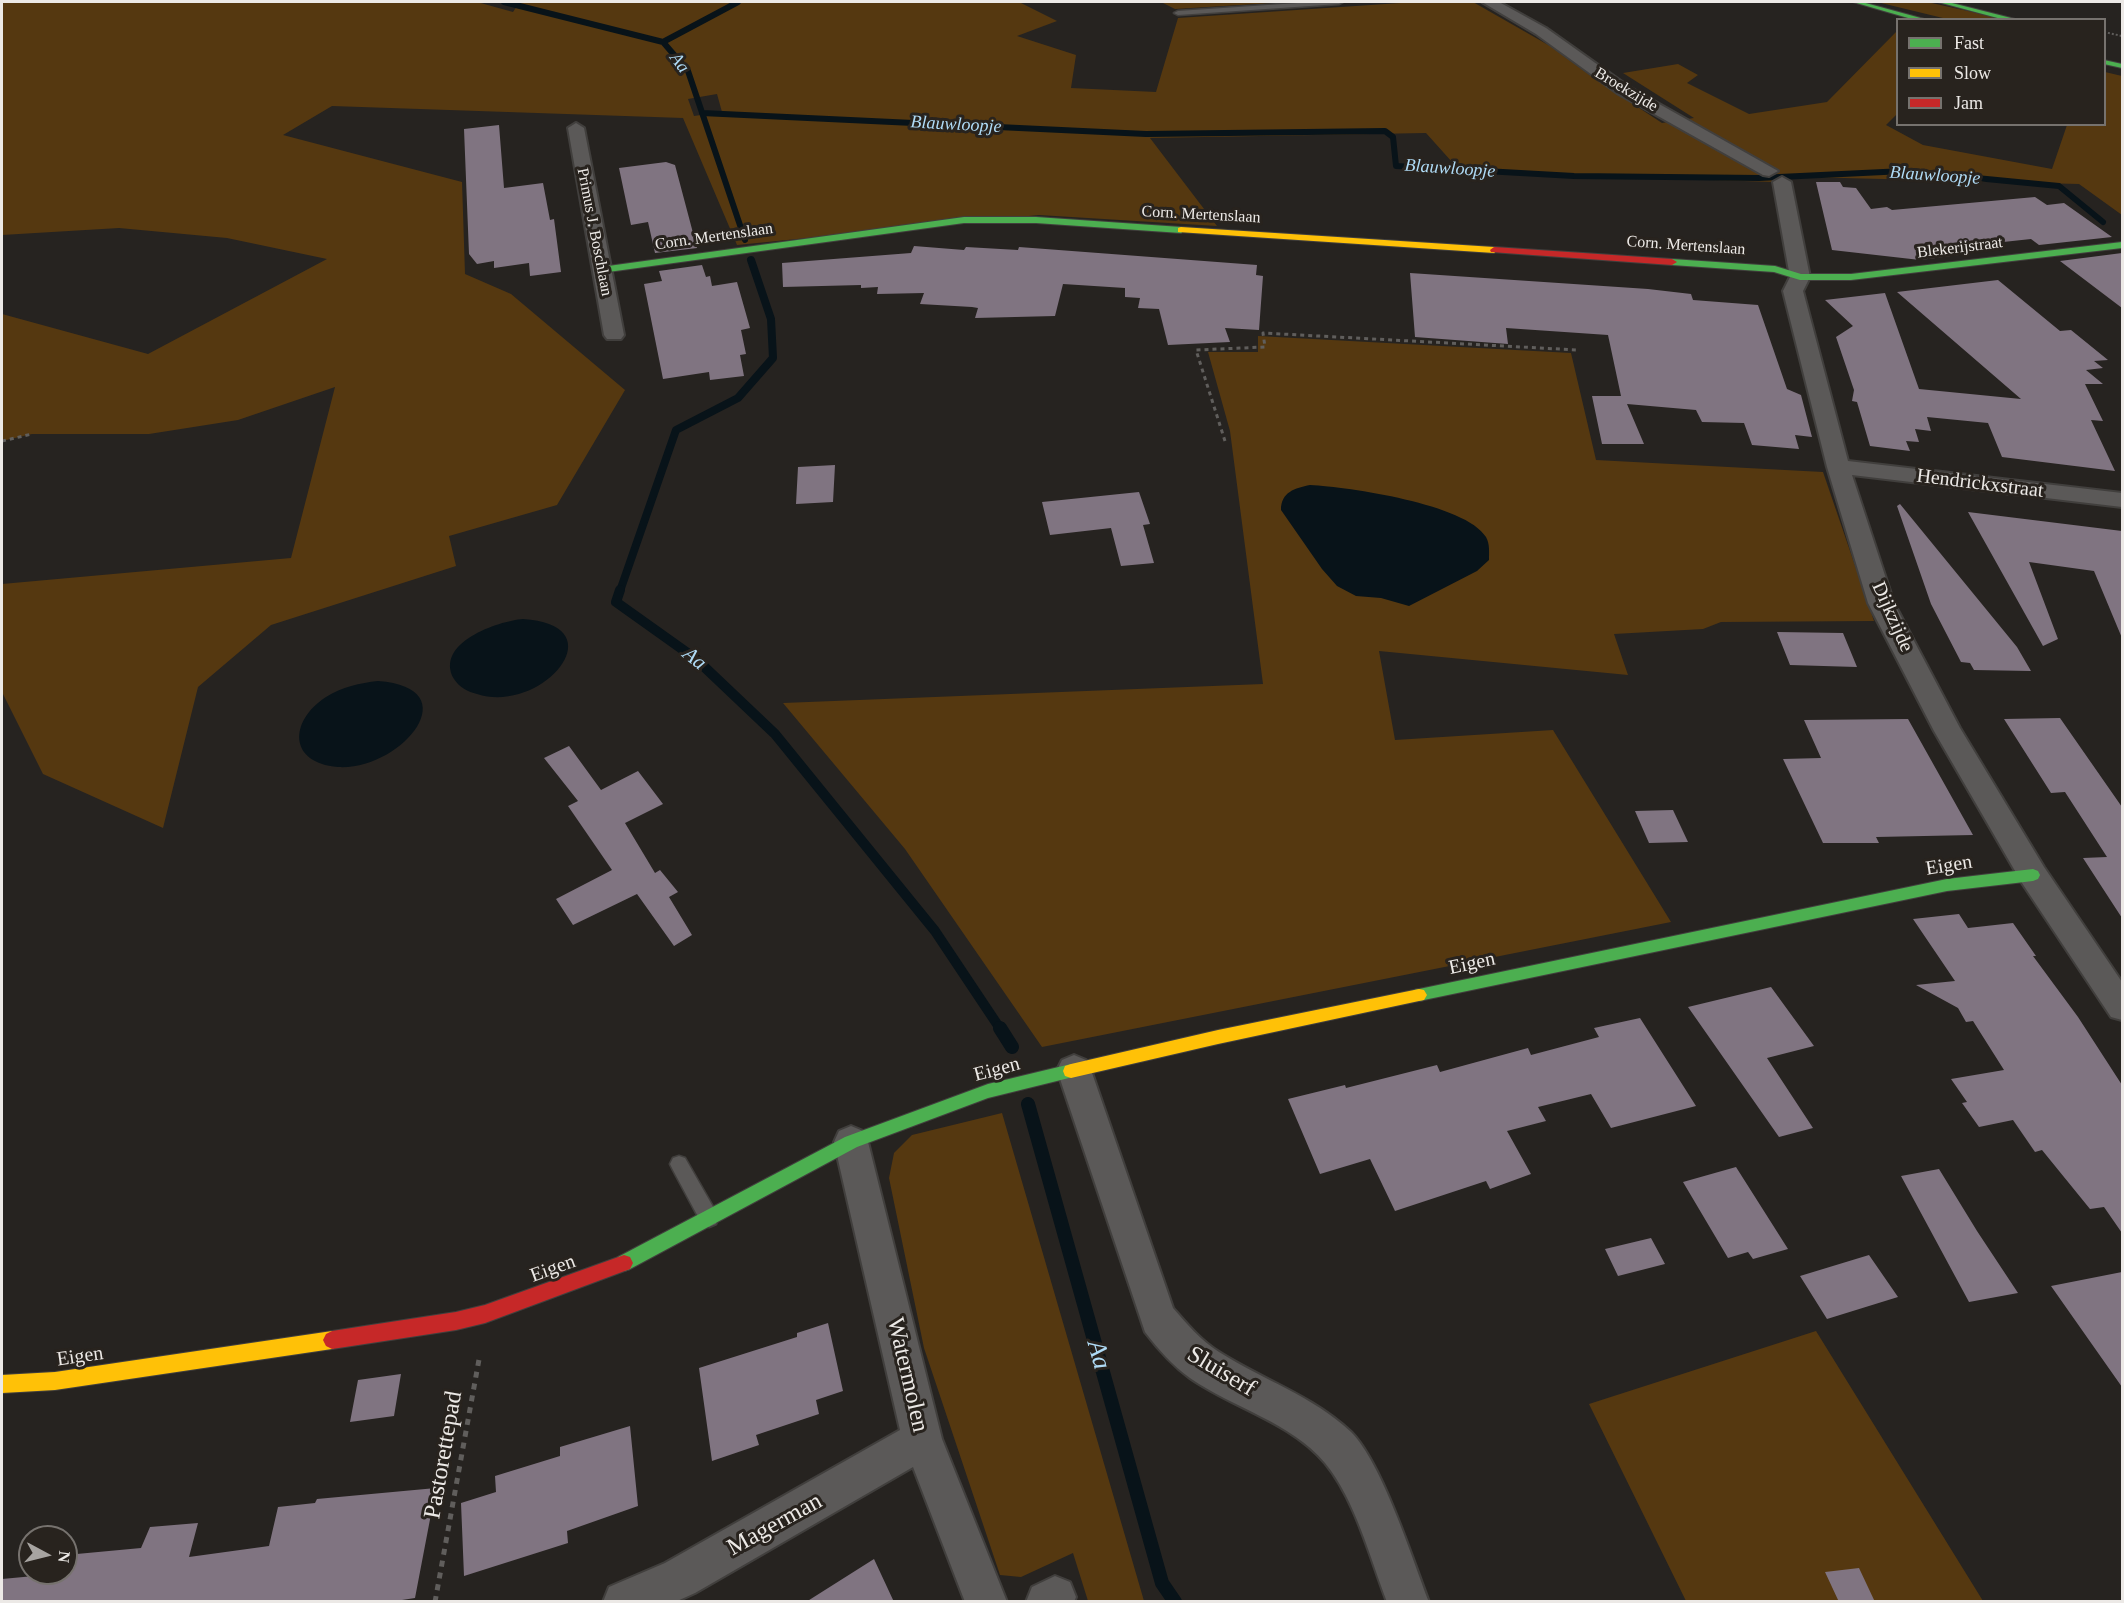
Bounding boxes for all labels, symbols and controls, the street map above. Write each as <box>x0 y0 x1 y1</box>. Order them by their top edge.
legend <box>1896 18 2106 126</box>
text: Fast <box>1954 33 1984 53</box>
water label: Aa <box>664 49 694 77</box>
text: Slow <box>1954 63 1991 83</box>
street label: Broekzijde <box>1591 64 1661 116</box>
text: Jam <box>1954 93 1983 113</box>
water label: Blauwloopje <box>910 112 1002 138</box>
water label: Blauwloopje <box>1404 155 1496 183</box>
water label: Blauwloopje <box>1889 162 1981 190</box>
street label: Primus J. Boschlaan <box>572 166 616 298</box>
street label: Corn. Mertenslaan <box>1141 202 1261 228</box>
street label: Corn. Mertenslaan <box>654 219 774 255</box>
street label: Corn. Mertenslaan <box>1626 232 1746 260</box>
street label: Blekerijstraat <box>1916 233 2004 263</box>
street label: Hendrickxstraat <box>1915 464 2045 504</box>
street label: Dijkzijde <box>1866 578 1918 656</box>
water label: Aa <box>677 642 711 676</box>
street label: Eigen <box>1924 850 1974 882</box>
street label: Eigen <box>1447 947 1497 981</box>
street label: Eigen <box>971 1052 1023 1088</box>
street label: Eigen <box>527 1250 579 1288</box>
street label: Watermolen <box>880 1315 934 1435</box>
water label: Aa <box>1079 1337 1117 1373</box>
street label: Sluiserf <box>1182 1340 1260 1404</box>
street label: Eigen <box>55 1342 105 1372</box>
street label: Pastorettepad <box>419 1389 469 1521</box>
street label: Magerman <box>723 1487 827 1563</box>
north arrow <box>18 1525 78 1585</box>
text: N <box>55 1550 74 1564</box>

